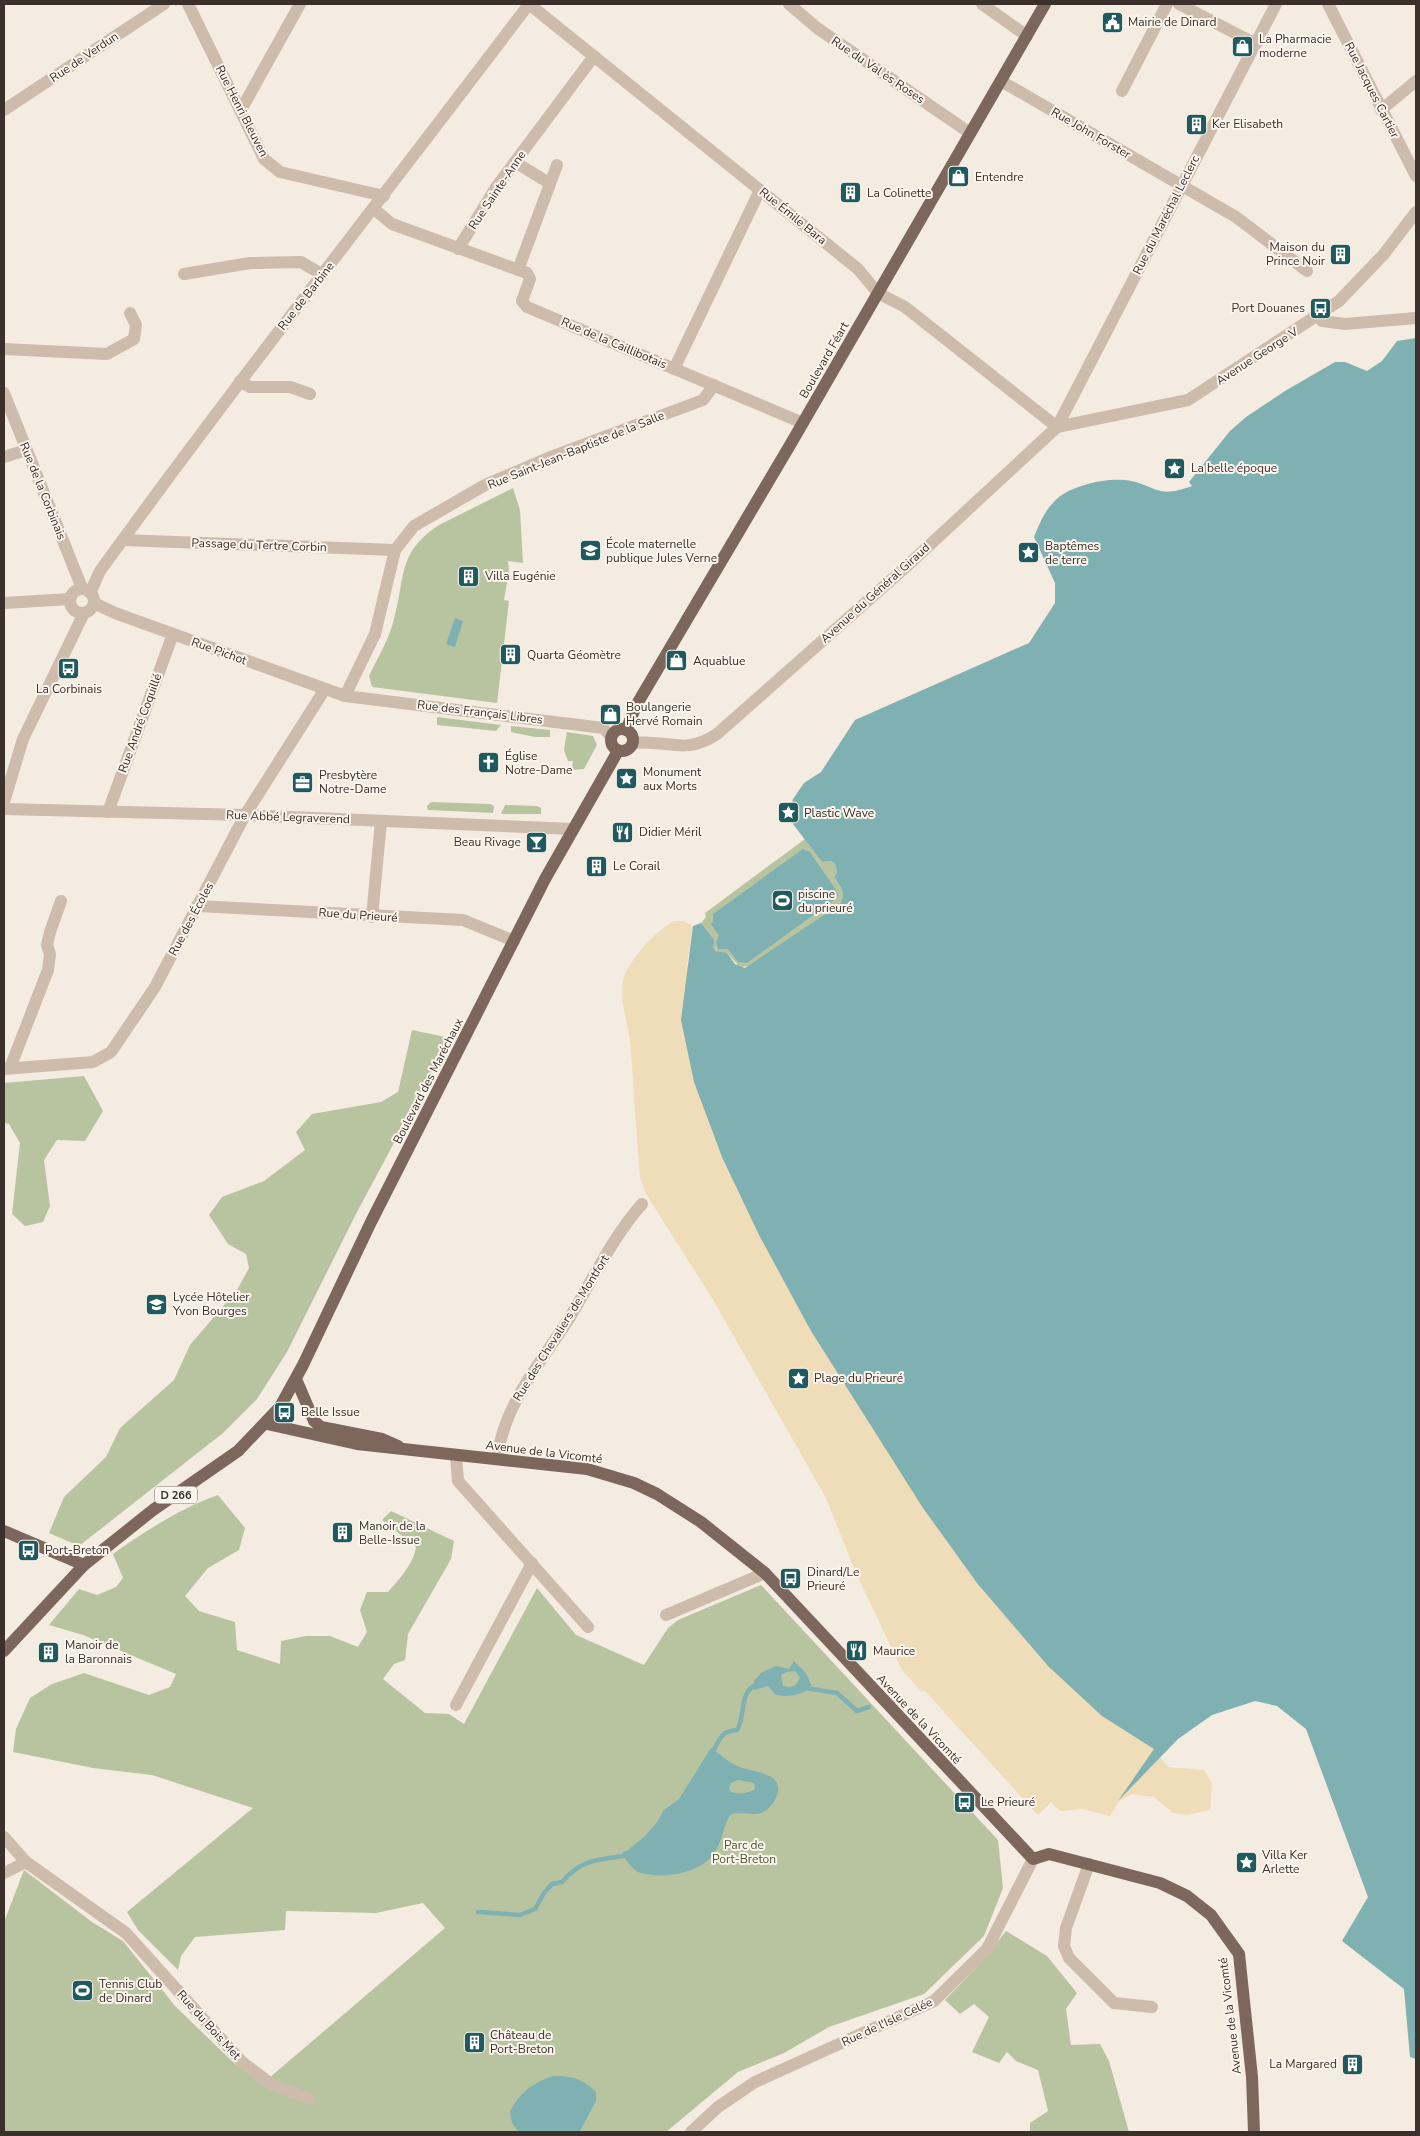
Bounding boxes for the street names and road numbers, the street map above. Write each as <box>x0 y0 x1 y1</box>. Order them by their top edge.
street label: Rue de Verdun <box>47 28 121 86</box>
street label: Rue du Val ès Roses <box>828 33 928 107</box>
street label: Rue Jacques Cartier <box>1341 39 1403 141</box>
street label: Rue Henri Bleuven <box>212 62 272 160</box>
street label: Rue John Forster <box>1048 104 1134 163</box>
street label: Rue Sainte-Anne <box>465 147 529 233</box>
street label: Rue du Maréchal Leclerc <box>1129 152 1203 277</box>
street label: Rue Émile Bara <box>756 184 830 248</box>
street label: Rue de Barbine <box>274 259 338 333</box>
street label: Rue de la Caillibotais <box>559 313 669 373</box>
street label: Boulevard Féart <box>796 318 853 401</box>
street label: Avenue George V <box>1213 323 1302 388</box>
street label: Rue Saint-Jean-Baptiste de la Salle <box>485 407 667 493</box>
street label: Rue de la Corbinais <box>16 440 70 542</box>
street label: Passage du Tertre Corbin <box>191 535 327 555</box>
street label: Avenue du Général Giraud <box>817 540 933 646</box>
street label: Rue Pichot <box>189 634 250 669</box>
street label: Rue André Coquillé <box>115 671 165 775</box>
street label: Rue des Français Libres <box>416 696 544 728</box>
street label: Rue Abbé Legraverend <box>226 807 350 827</box>
street label: Rue des Écoles <box>165 879 217 959</box>
street label: Rue du Prieuré <box>318 904 398 926</box>
street label: Boulevard des Maréchaux <box>389 1015 467 1147</box>
street label: Rue des Chevaliers de Montfort <box>509 1251 613 1404</box>
street label: Avenue de la Vicomté <box>485 1437 603 1467</box>
road number: D 266 <box>155 1486 197 1504</box>
street label: Avenue de la Vicomté <box>873 1671 965 1767</box>
street label: Avenue de la Vicomté <box>1215 1957 1245 2075</box>
street label: Rue du Bois Met <box>174 1987 245 2064</box>
street label: Rue de l'Isle Celée <box>839 1994 935 2050</box>

